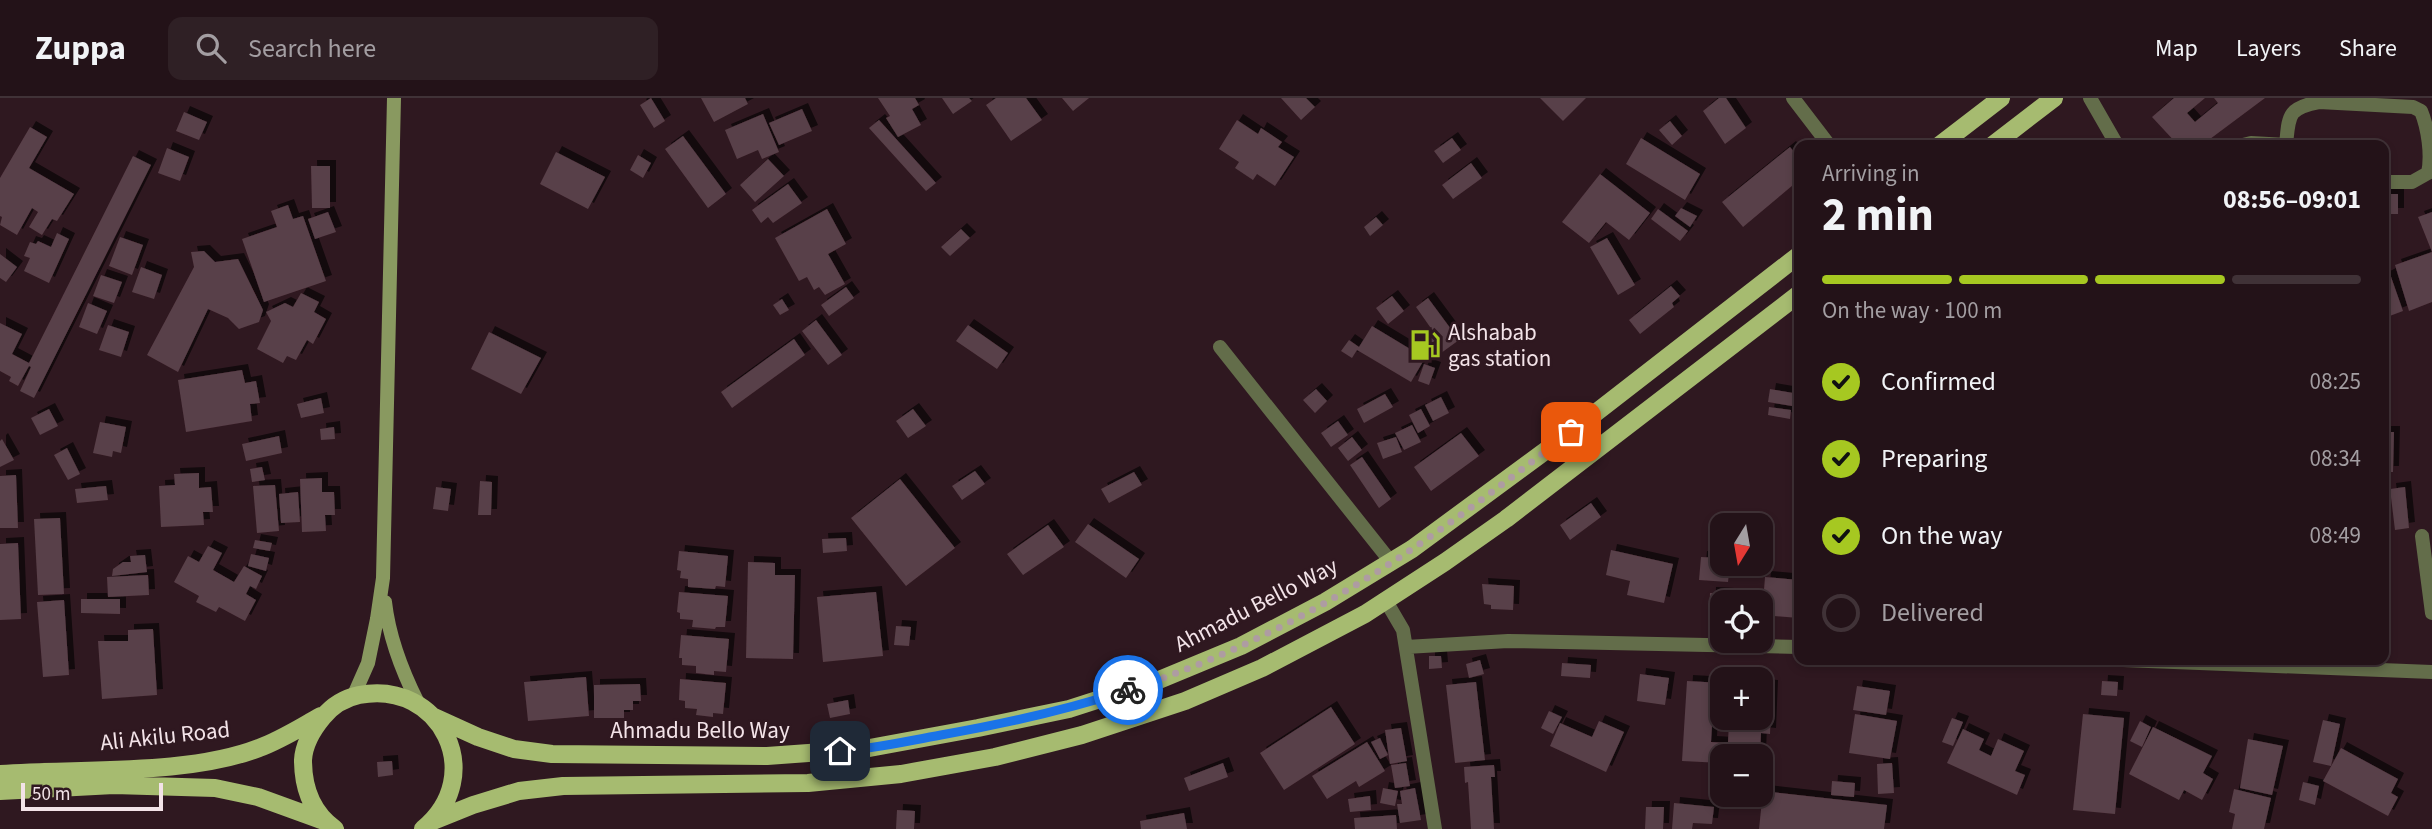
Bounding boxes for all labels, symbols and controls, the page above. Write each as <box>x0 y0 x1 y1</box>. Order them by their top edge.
search box <box>168 17 658 80</box>
text: Zuppa <box>35 25 126 72</box>
icon: search <box>192 29 230 67</box>
text: Search here <box>248 30 376 67</box>
text: Map <box>2155 31 2198 66</box>
text: Layers <box>2236 31 2301 66</box>
text: Share <box>2339 31 2397 66</box>
text: Arriving in <box>1822 157 1920 190</box>
text: 08:56–09:01 <box>2223 181 2361 218</box>
text: 2 min <box>1822 183 1934 248</box>
text: On the way · 100 m <box>1822 294 2002 327</box>
place label: Alshabab gas station <box>1448 316 1551 375</box>
fuel station icon: Alshabab gas station <box>1408 328 1442 362</box>
icon: check <box>1822 363 1860 401</box>
text: Confirmed <box>1881 363 1996 400</box>
text: 08:25 <box>2310 365 2361 398</box>
pin <box>1541 402 1601 462</box>
icon: bag <box>1552 413 1590 451</box>
icon: check <box>1822 440 1860 478</box>
text: Preparing <box>1881 440 1987 477</box>
text: 08:34 <box>2310 442 2361 475</box>
north arrow <box>1710 513 1773 576</box>
map controls <box>1710 513 1773 807</box>
icon: check <box>1822 517 1860 555</box>
text: On the way <box>1881 517 2002 554</box>
text: 08:49 <box>2310 519 2361 552</box>
street label: Ahmadu Bello Way <box>1169 549 1344 660</box>
button: locate <box>1710 590 1773 653</box>
text: Delivered <box>1881 594 1984 631</box>
courier <box>1093 655 1163 725</box>
button: + <box>1710 667 1773 730</box>
icon: bike <box>1109 671 1147 709</box>
street label: Ali Akilu Road <box>98 713 232 759</box>
street label: Ahmadu Bello Way <box>610 714 790 747</box>
pin <box>810 721 870 781</box>
icon: home <box>821 732 859 770</box>
button: − <box>1710 744 1773 807</box>
scale bar <box>21 780 163 812</box>
text: 50 m <box>32 781 70 808</box>

